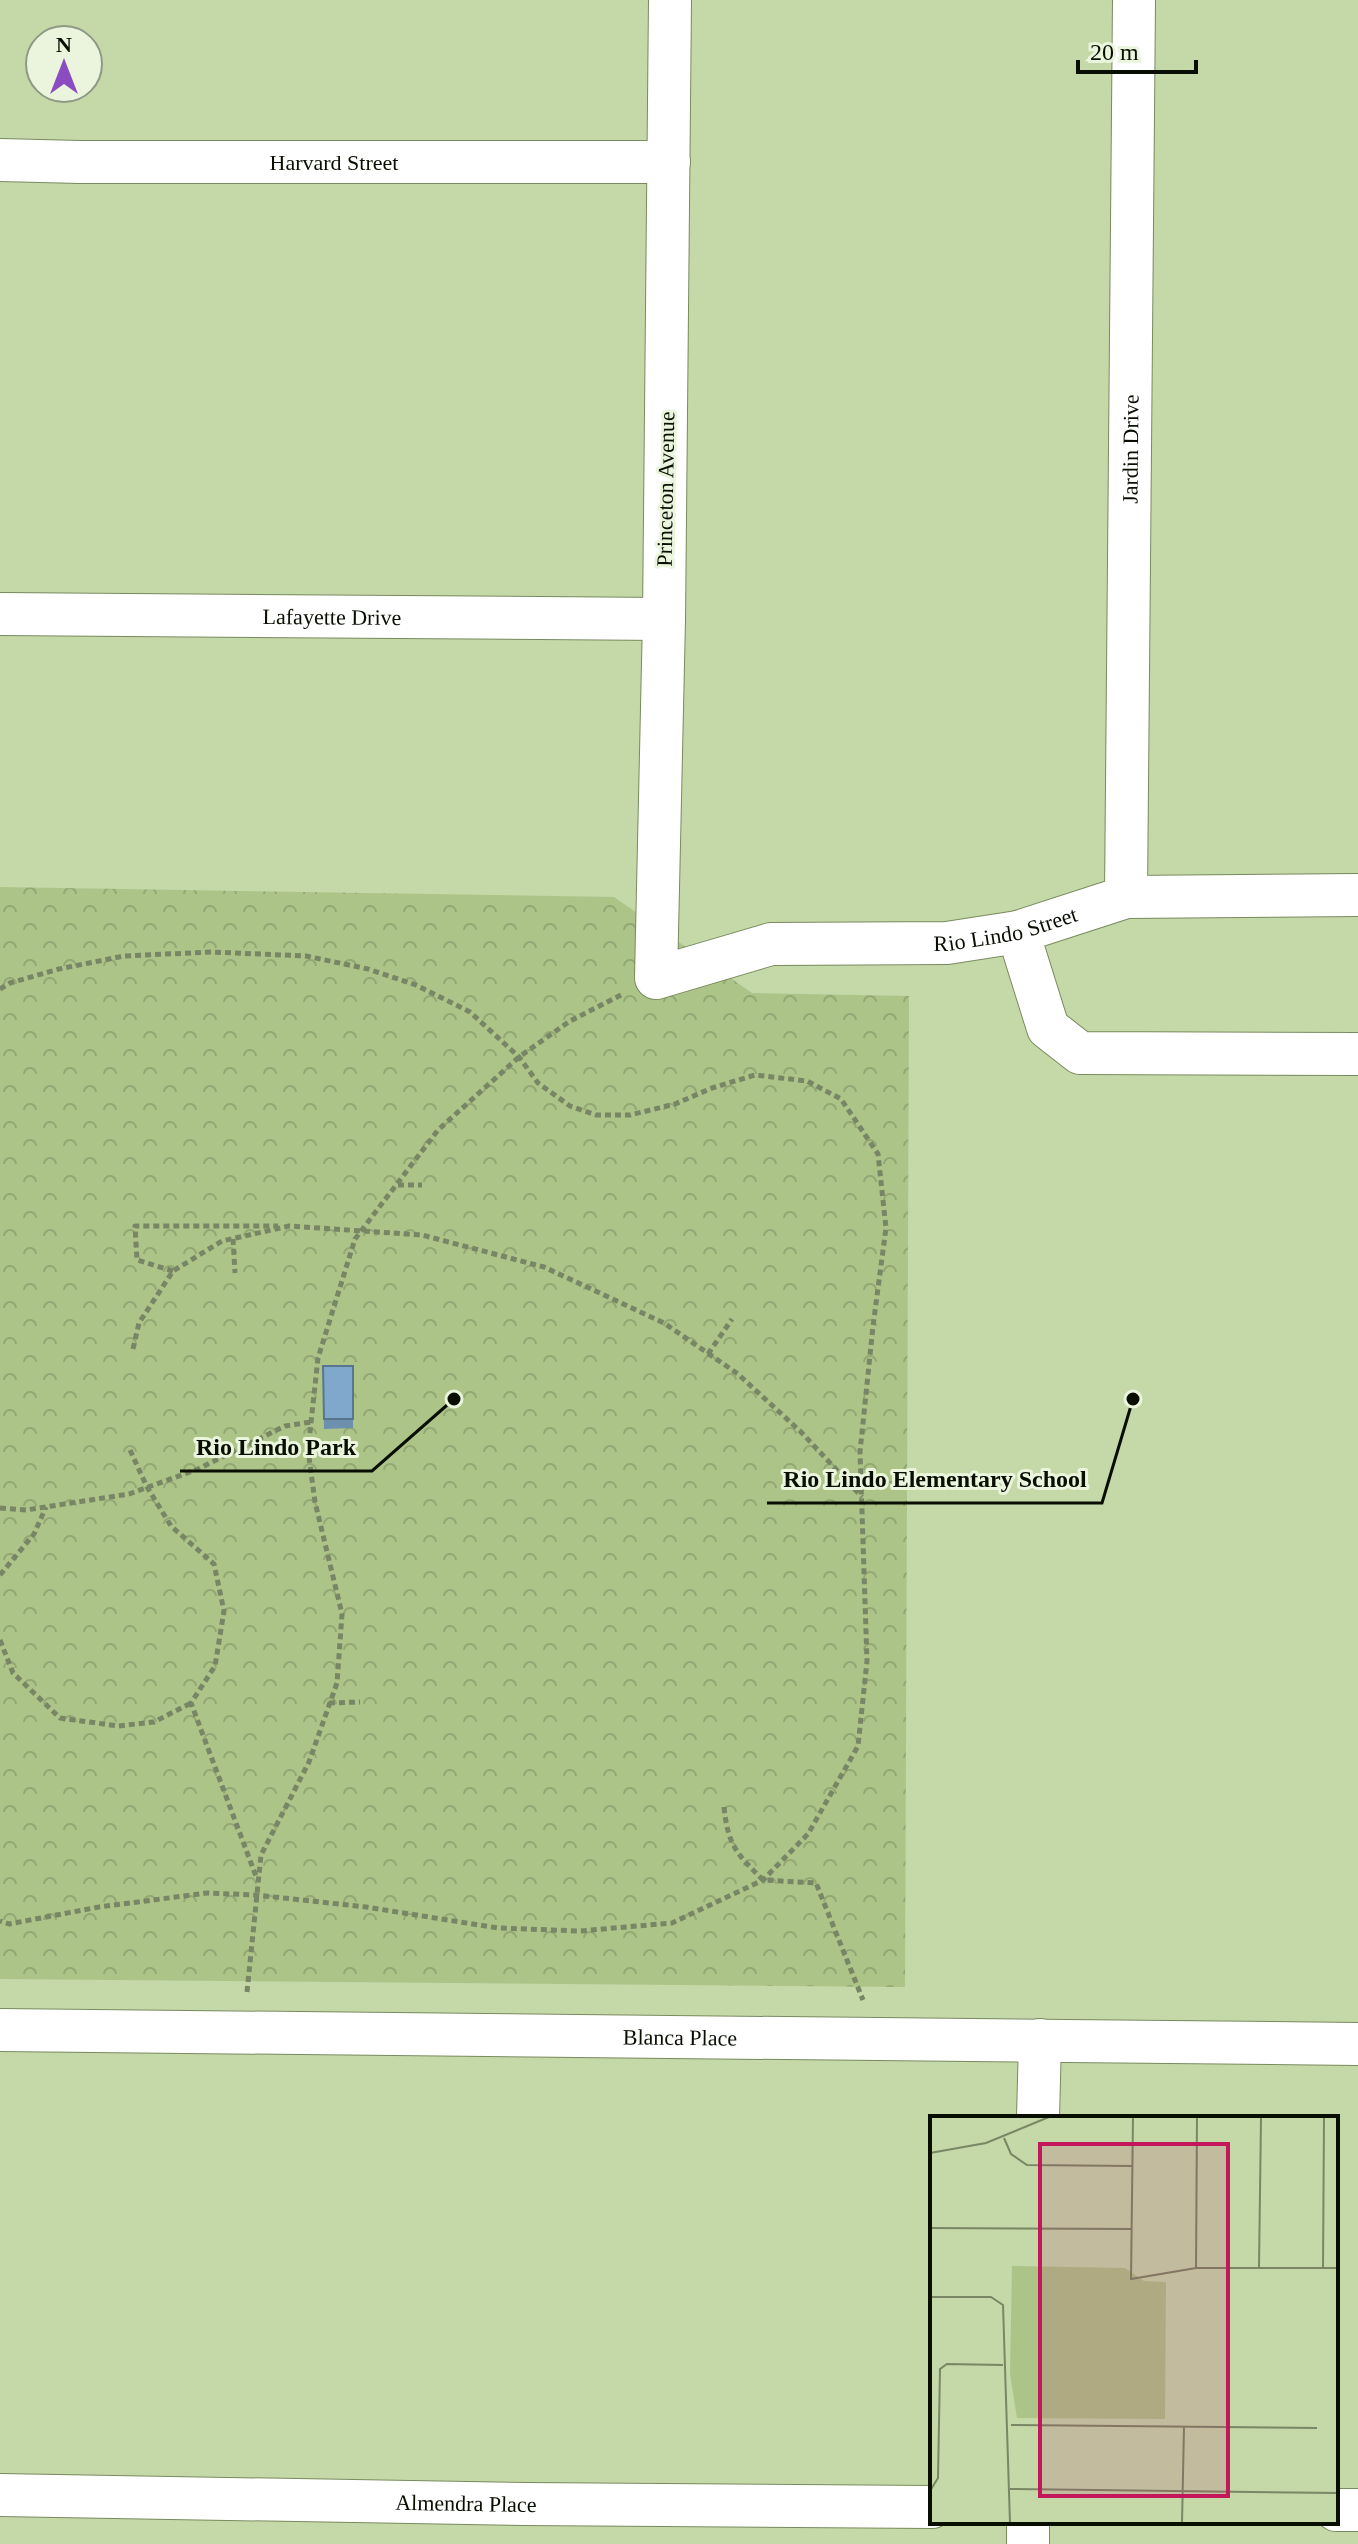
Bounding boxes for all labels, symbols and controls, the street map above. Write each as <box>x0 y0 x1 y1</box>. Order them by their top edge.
north arrow <box>24 24 104 104</box>
scale bar <box>1078 24 1196 74</box>
text: N <box>56 32 72 57</box>
text: 20 m <box>1090 39 1139 65</box>
street label: Harvard Street <box>270 150 398 175</box>
street label: Jardin Drive <box>1118 394 1143 504</box>
street label: Princeton Avenue <box>652 411 679 567</box>
street label: Lafayette Drive <box>263 604 401 630</box>
street label: Rio Lindo Street <box>934 902 1080 956</box>
callout: Rio Lindo Park <box>180 1423 372 1471</box>
text: Rio Lindo Park <box>196 1434 357 1460</box>
callout: Rio Lindo Elementary School <box>767 1455 1102 1503</box>
text: Rio Lindo Elementary School <box>783 1466 1087 1492</box>
street label: Blanca Place <box>623 2024 737 2051</box>
inset map <box>930 2116 1338 2524</box>
street label: Almendra Place <box>395 2490 537 2517</box>

